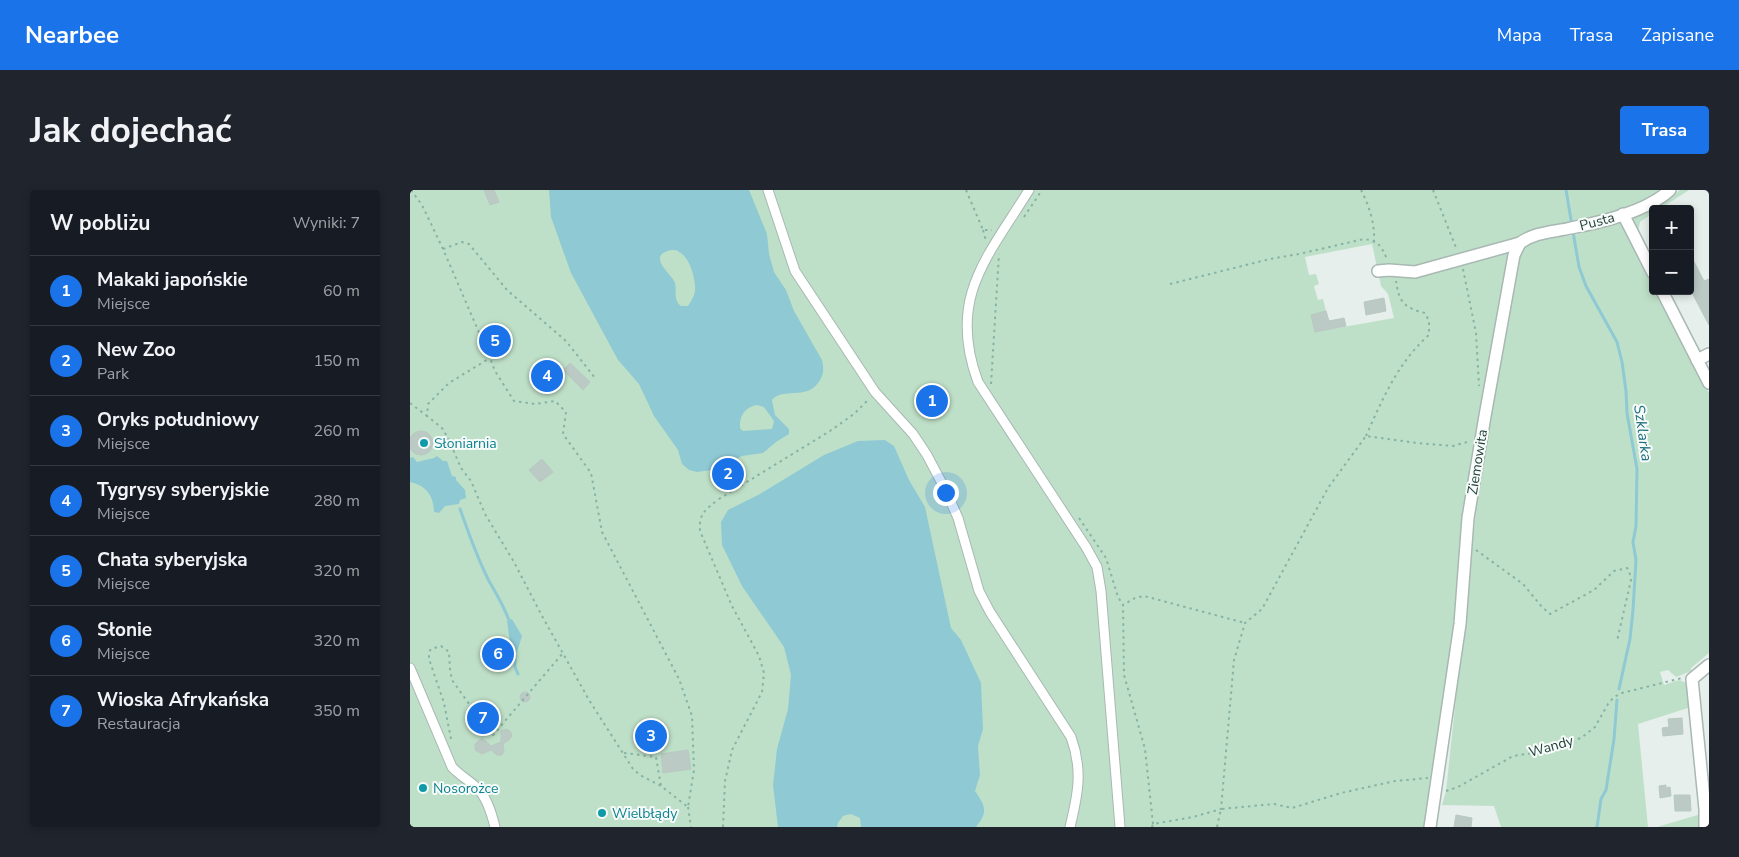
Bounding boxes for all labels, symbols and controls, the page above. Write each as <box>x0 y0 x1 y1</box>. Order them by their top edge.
text: Nearbee <box>25 19 119 51</box>
text: Mapa <box>1497 23 1542 47</box>
text: Trasa <box>1570 23 1613 47</box>
text: Zapisane <box>1641 23 1714 47</box>
button: Trasa <box>1620 106 1709 154</box>
text: Jak dojechać <box>30 107 232 154</box>
map controls <box>1649 205 1694 295</box>
button: + <box>1649 205 1694 250</box>
street label: Pusta <box>1577 208 1617 235</box>
text: W pobliżu <box>50 209 151 237</box>
text: Wyniki: 7 <box>293 212 360 234</box>
button: − <box>1649 250 1694 295</box>
text: Makaki japońskie <box>97 267 248 293</box>
text: 1 <box>61 280 71 302</box>
text: 60 m <box>323 280 360 302</box>
text: Miejsce <box>97 293 150 315</box>
pin: 5 <box>479 322 511 360</box>
text: New Zoo <box>97 337 176 363</box>
text: 2 <box>61 350 71 372</box>
text: 150 m <box>313 350 360 372</box>
pin: 4 <box>531 357 563 395</box>
text: Park <box>97 363 129 385</box>
pin: 1 <box>916 382 948 420</box>
water label: Szklarka <box>1629 403 1657 463</box>
text: Oryks południowy <box>97 407 259 433</box>
text: 3 <box>61 420 71 442</box>
text: 260 m <box>313 420 360 442</box>
street label: Ziemowita <box>1463 428 1492 496</box>
text: Miejsce <box>97 433 150 455</box>
place label: Słoniarnia <box>434 434 497 453</box>
marker: Słoniarnia <box>418 437 430 449</box>
pin: 2 <box>712 455 744 493</box>
text: Tygrysy syberyjskie <box>97 477 269 503</box>
your location <box>933 480 959 506</box>
text: 4 <box>61 490 71 512</box>
text: 280 m <box>313 490 360 512</box>
text: Miejsce <box>97 503 150 525</box>
text: Chata syberyjska <box>97 547 248 573</box>
text: 5 <box>61 560 71 582</box>
text: 320 m <box>313 560 360 582</box>
text: Miejsce <box>97 573 150 595</box>
text: Słonie <box>97 617 152 643</box>
text: 6 <box>61 630 71 652</box>
text: 320 m <box>313 630 360 652</box>
pin: 6 <box>482 635 514 673</box>
text: Miejsce <box>97 643 150 665</box>
text: Wioska Afrykańska <box>97 687 269 713</box>
pin: 7 <box>467 699 499 737</box>
text: 7 <box>61 700 71 722</box>
text: 350 m <box>313 700 360 722</box>
text: Restauracja <box>97 713 181 735</box>
pin: 3 <box>635 717 667 755</box>
street label: Wandy <box>1527 731 1576 762</box>
place label: Nosorożce <box>433 779 498 798</box>
marker: Nosorożce <box>417 782 429 794</box>
place label: Wielbłądy <box>612 804 678 823</box>
marker: Wielbłądy <box>596 807 608 819</box>

